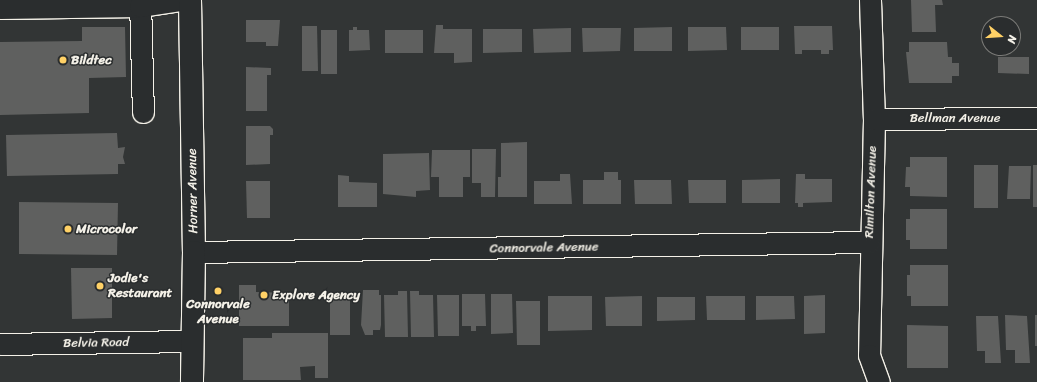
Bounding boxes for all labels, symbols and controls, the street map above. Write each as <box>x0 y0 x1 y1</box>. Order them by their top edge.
north arrow <box>981 16 1021 56</box>
text: N <box>1002 33 1022 46</box>
place label: Bildtec <box>71 52 112 68</box>
marker: Bildtec <box>58 55 68 65</box>
street label: Bellman Avenue <box>910 110 1000 126</box>
street label: Rimilton Avenue <box>862 146 880 238</box>
street label: Horner Avenue <box>184 148 202 234</box>
place label: Microcolor <box>76 221 137 237</box>
marker: Microcolor <box>63 224 73 234</box>
street label: Connorvale Avenue <box>490 239 598 257</box>
place label: Jodie's Restaurant <box>108 271 172 302</box>
marker: Jodie's Restaurant <box>95 281 105 291</box>
marker: Connorvale Avenue <box>213 286 223 296</box>
place label: Explore Agency <box>272 287 360 303</box>
marker: Explore Agency <box>259 290 269 300</box>
place label: Connorvale Avenue <box>186 297 250 328</box>
street label: Belvia Road <box>63 335 129 351</box>

